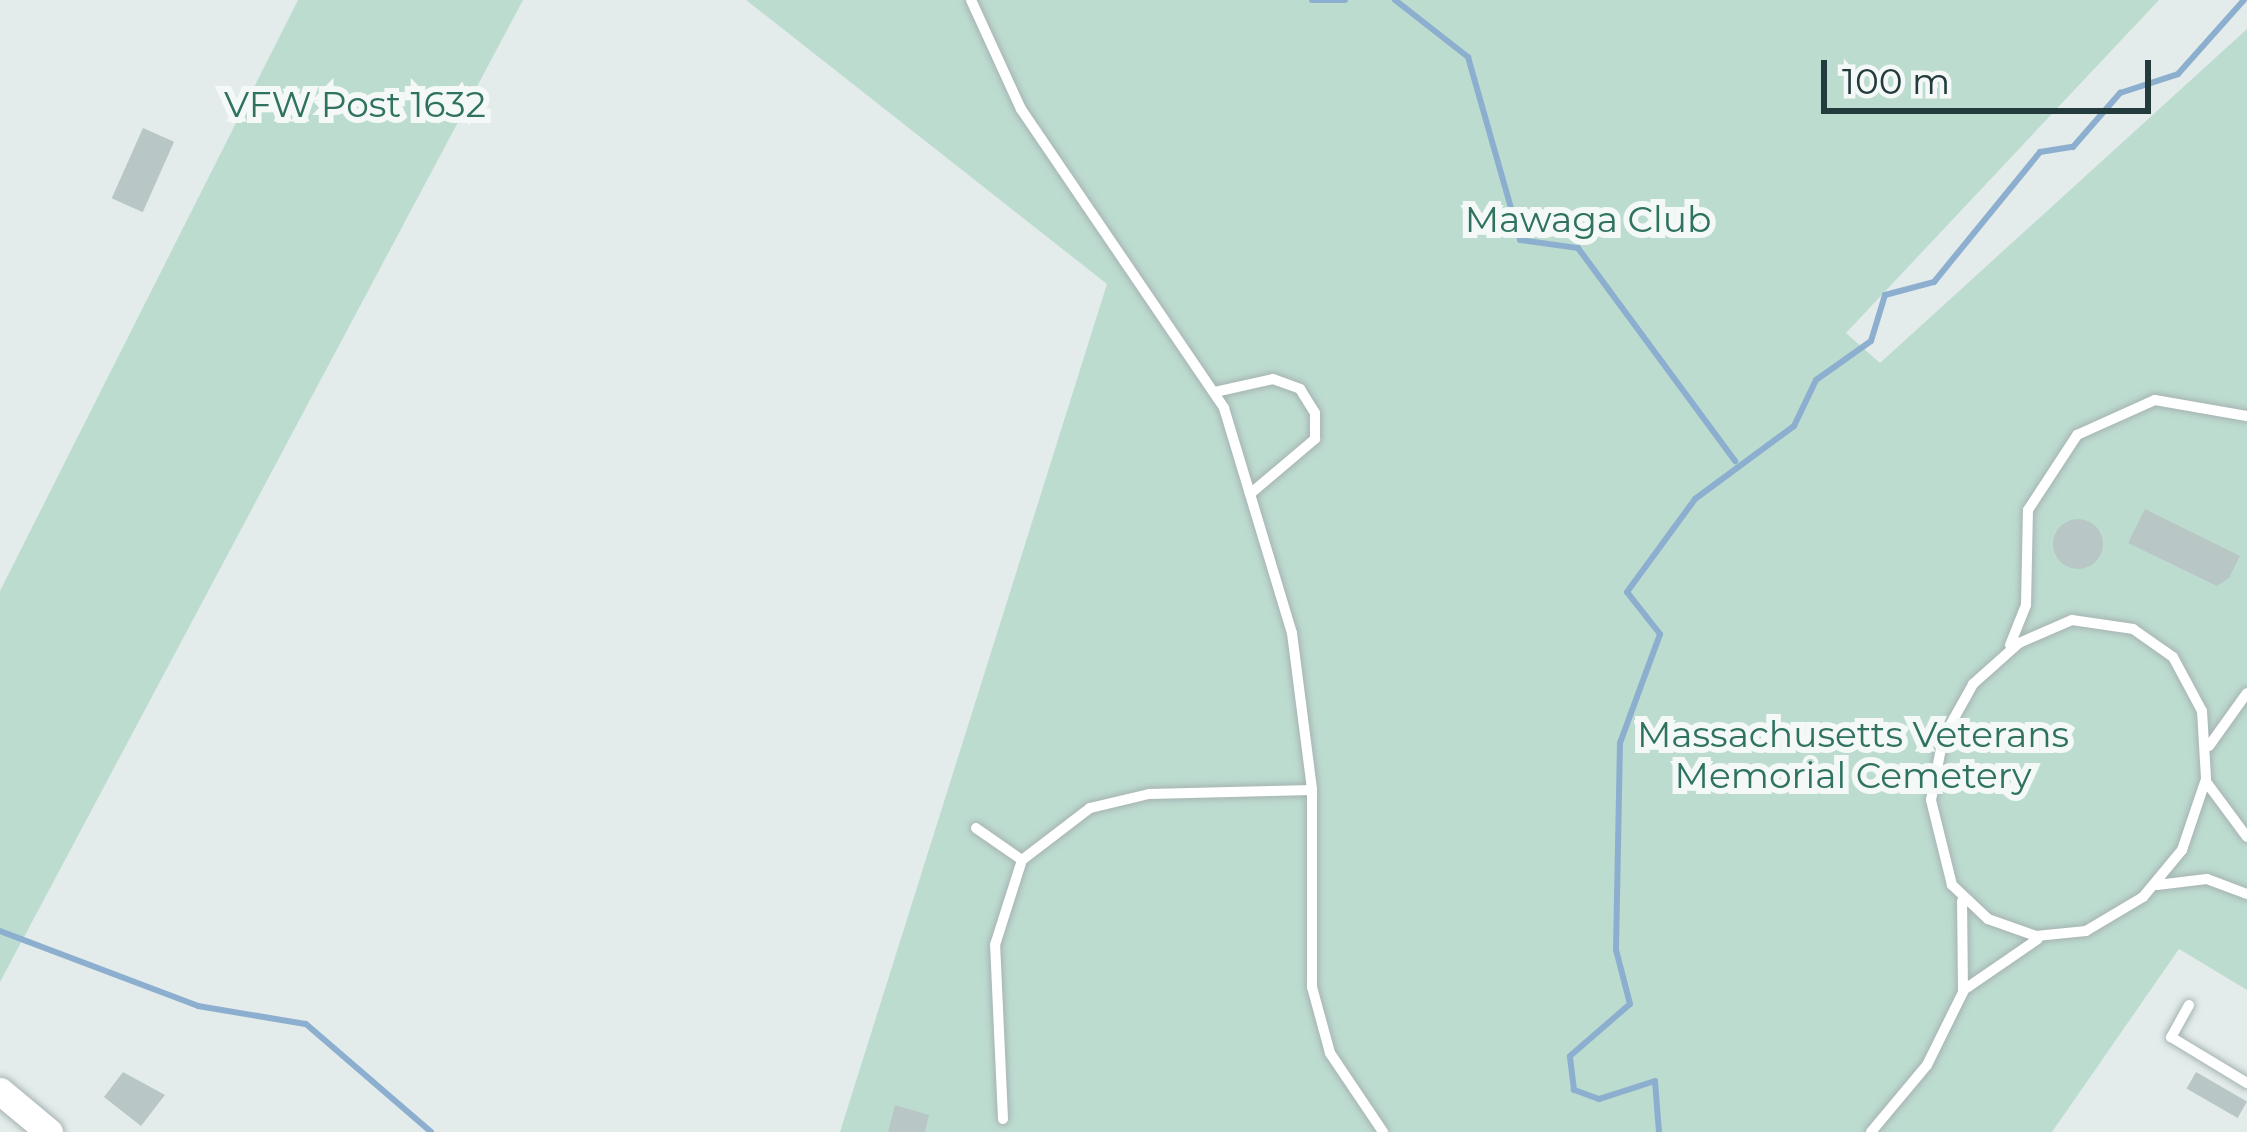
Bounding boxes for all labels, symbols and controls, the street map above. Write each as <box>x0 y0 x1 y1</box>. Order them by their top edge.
scale bar <box>1827 36 2157 110</box>
text: 100 m <box>1842 59 1950 103</box>
park label: VFW Post 1632 <box>224 83 486 127</box>
park label: Mawaga Club <box>1465 198 1711 242</box>
park label: Massachusetts Veterans Memorial Cemetery <box>1637 712 2069 797</box>

